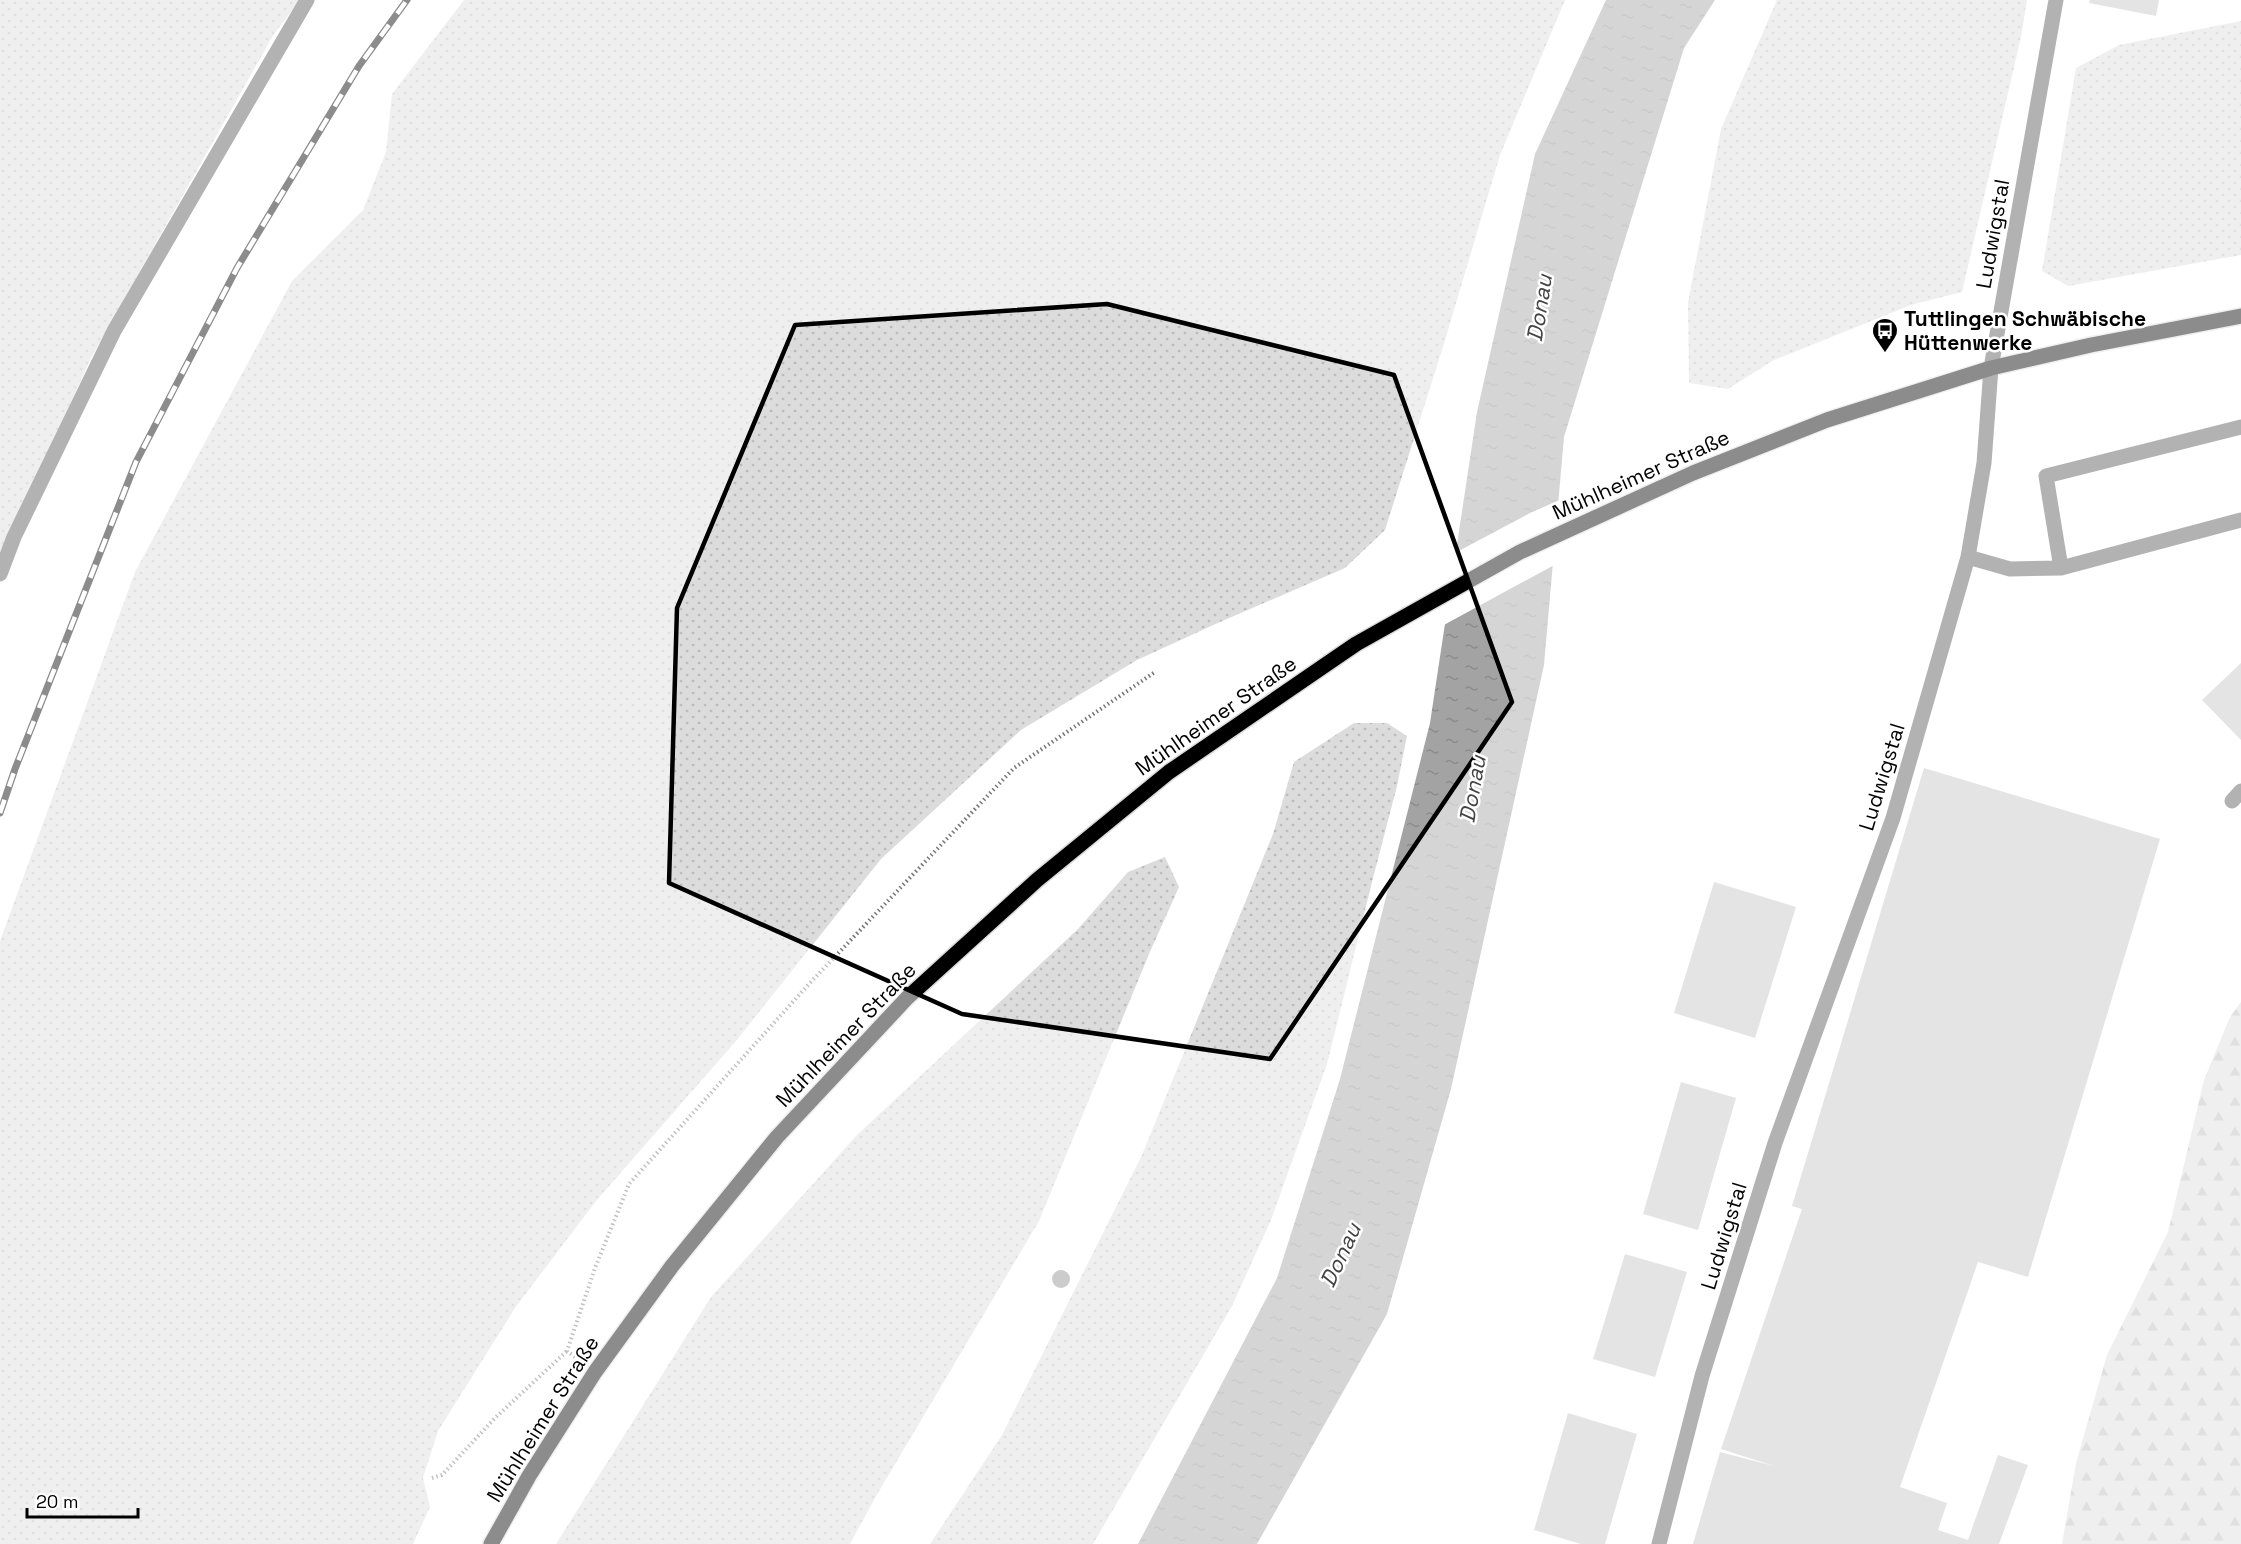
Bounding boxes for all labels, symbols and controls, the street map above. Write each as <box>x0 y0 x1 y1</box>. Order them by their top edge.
street label: Ludwigstal <box>1970 177 2015 291</box>
water label: Donau <box>1520 271 1558 344</box>
place label: Tuttlingen Schwäbische Hüttenwerke <box>1904 305 2146 356</box>
bus stop icon: Tuttlingen Schwäbische Hüttenwerke <box>1870 316 1900 354</box>
street label: Mühlheimer Straße <box>1548 423 1734 526</box>
street label: Mühlheimer Straße <box>1130 650 1302 781</box>
street label: Ludwigstal <box>1852 720 1911 834</box>
water label: Donau <box>1452 752 1492 825</box>
street label: Mühlheimer Straße <box>770 957 922 1113</box>
street label: Ludwigstal <box>1694 1179 1753 1293</box>
water label: Donau <box>1313 1217 1368 1292</box>
street label: Mühlheimer Straße <box>480 1331 605 1507</box>
scale bar <box>27 1481 138 1519</box>
text: 20 m <box>36 1490 79 1513</box>

